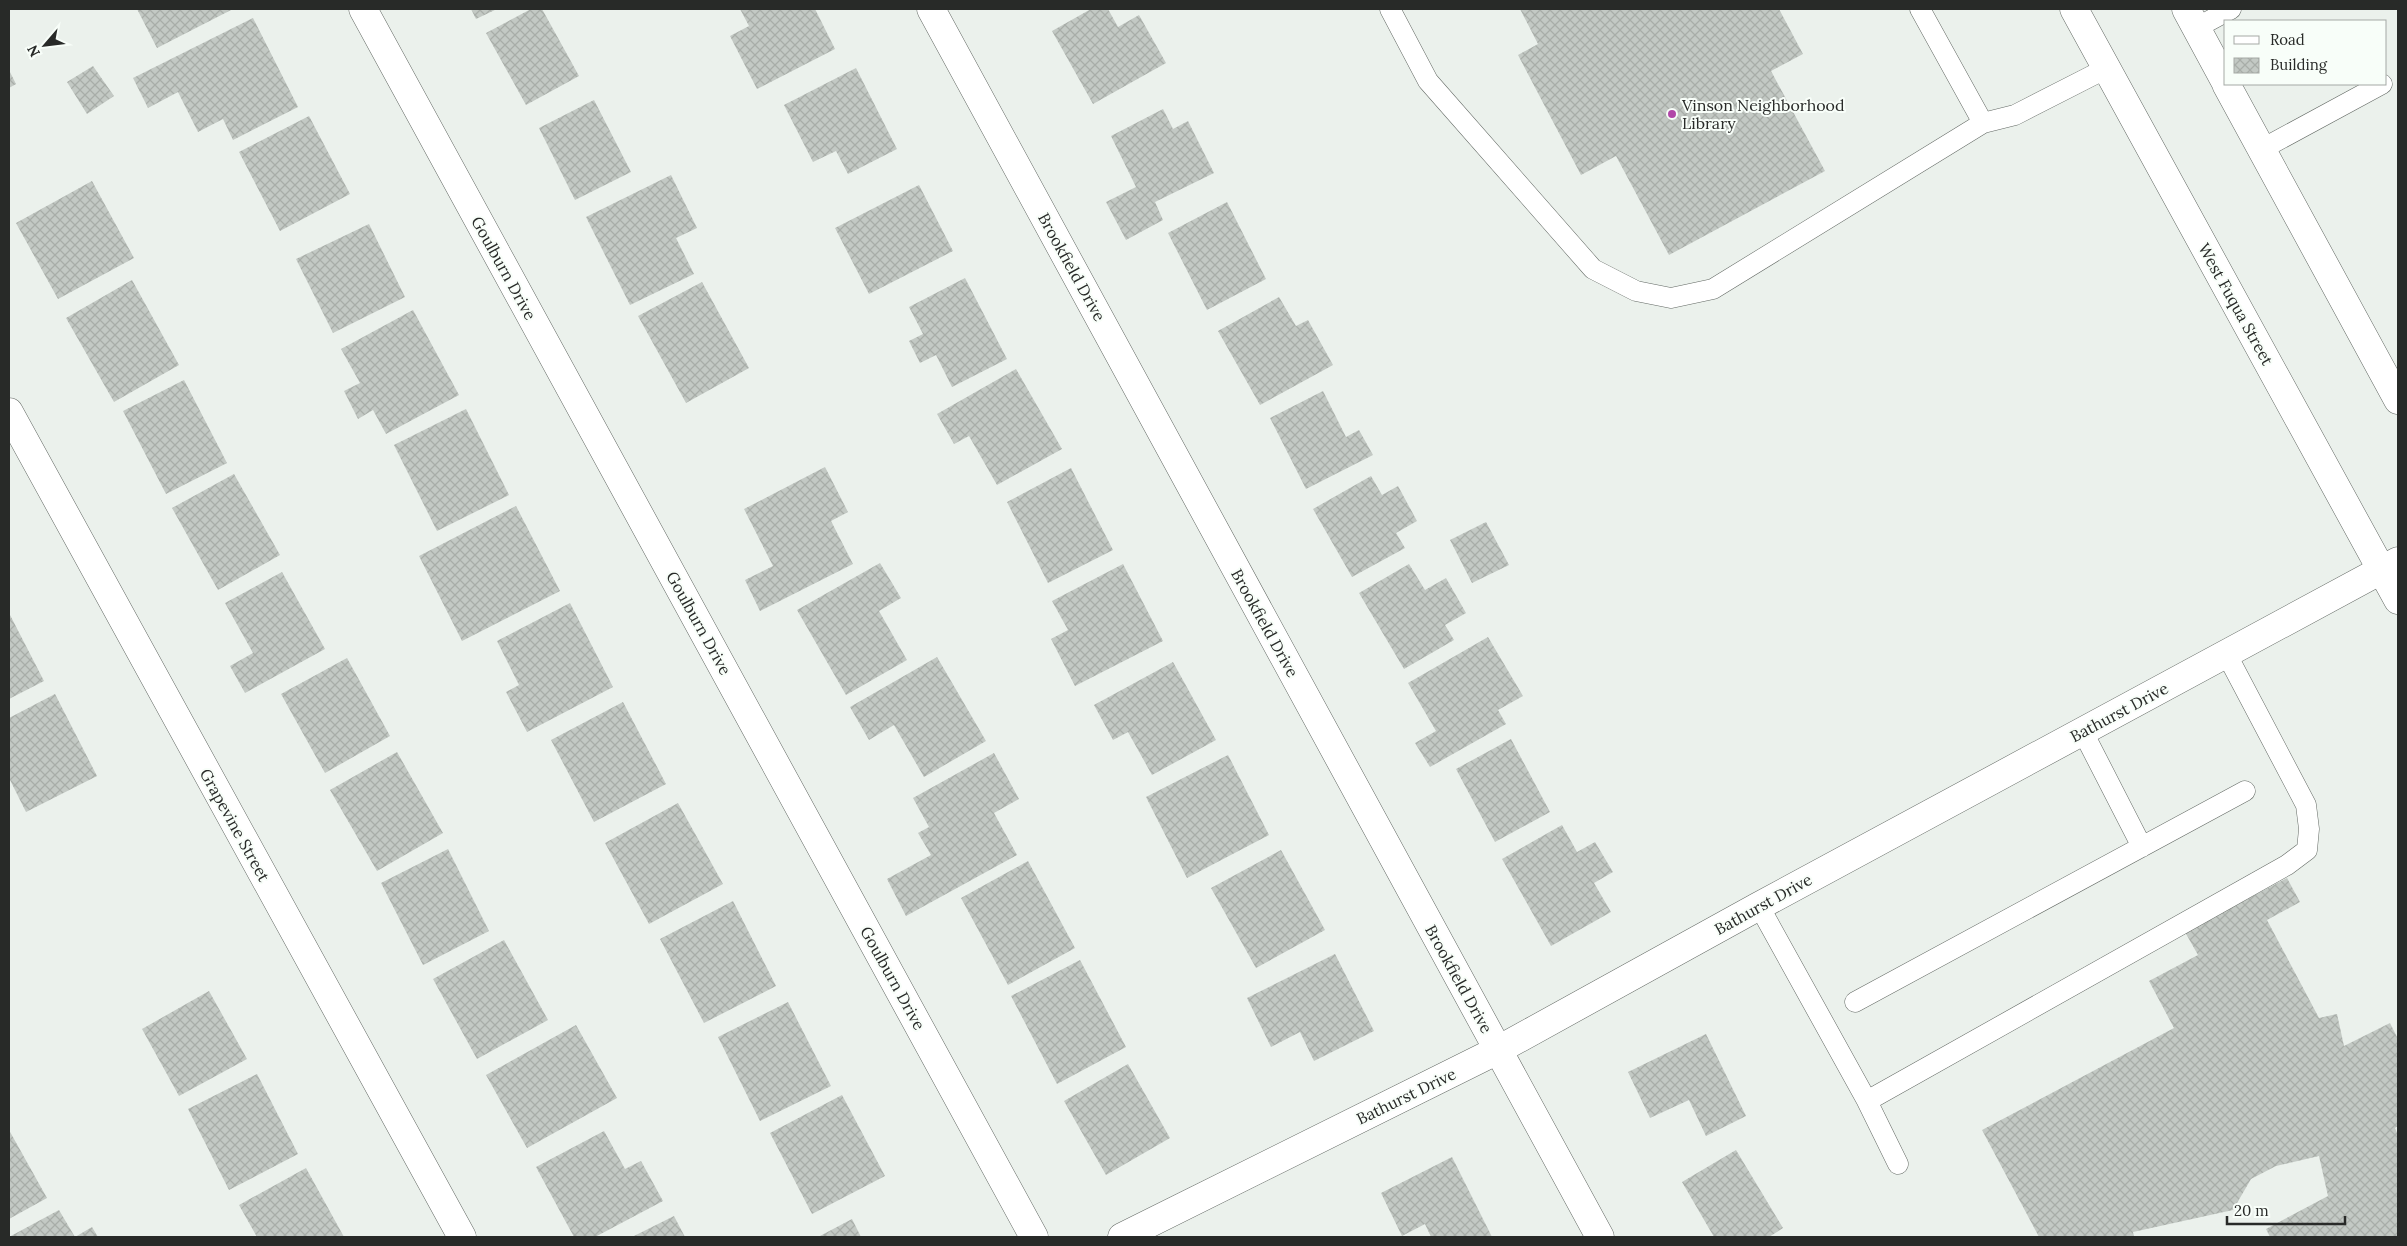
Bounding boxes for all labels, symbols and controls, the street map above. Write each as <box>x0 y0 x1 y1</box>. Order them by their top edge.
north arrow <box>20 20 70 70</box>
legend <box>2224 20 2387 85</box>
text: Road <box>2270 30 2305 49</box>
text: N <box>23 42 44 60</box>
text: Building <box>2270 55 2328 74</box>
place label: Vinson Neighborhood Library <box>1681 95 1845 133</box>
marker: Vinson Neighborhood Library <box>1666 108 1678 120</box>
street label: Brookfield Drive <box>1034 209 1110 325</box>
street label: Goulburn Drive <box>467 213 541 323</box>
street label: West Fuqua Street <box>2194 239 2278 369</box>
street label: Brookfield Drive <box>1227 565 1303 681</box>
street label: Goulburn Drive <box>662 568 736 678</box>
street label: Bathurst Drive <box>2067 678 2172 746</box>
street label: Grapevine Street <box>196 765 275 886</box>
street label: Bathurst Drive <box>1711 869 1815 939</box>
street label: Brookfield Drive <box>1421 921 1497 1037</box>
street label: Goulburn Drive <box>856 923 930 1033</box>
street label: Bathurst Drive <box>1353 1063 1459 1129</box>
scale bar <box>2227 1194 2344 1226</box>
text: 20 m <box>2234 1201 2269 1220</box>

